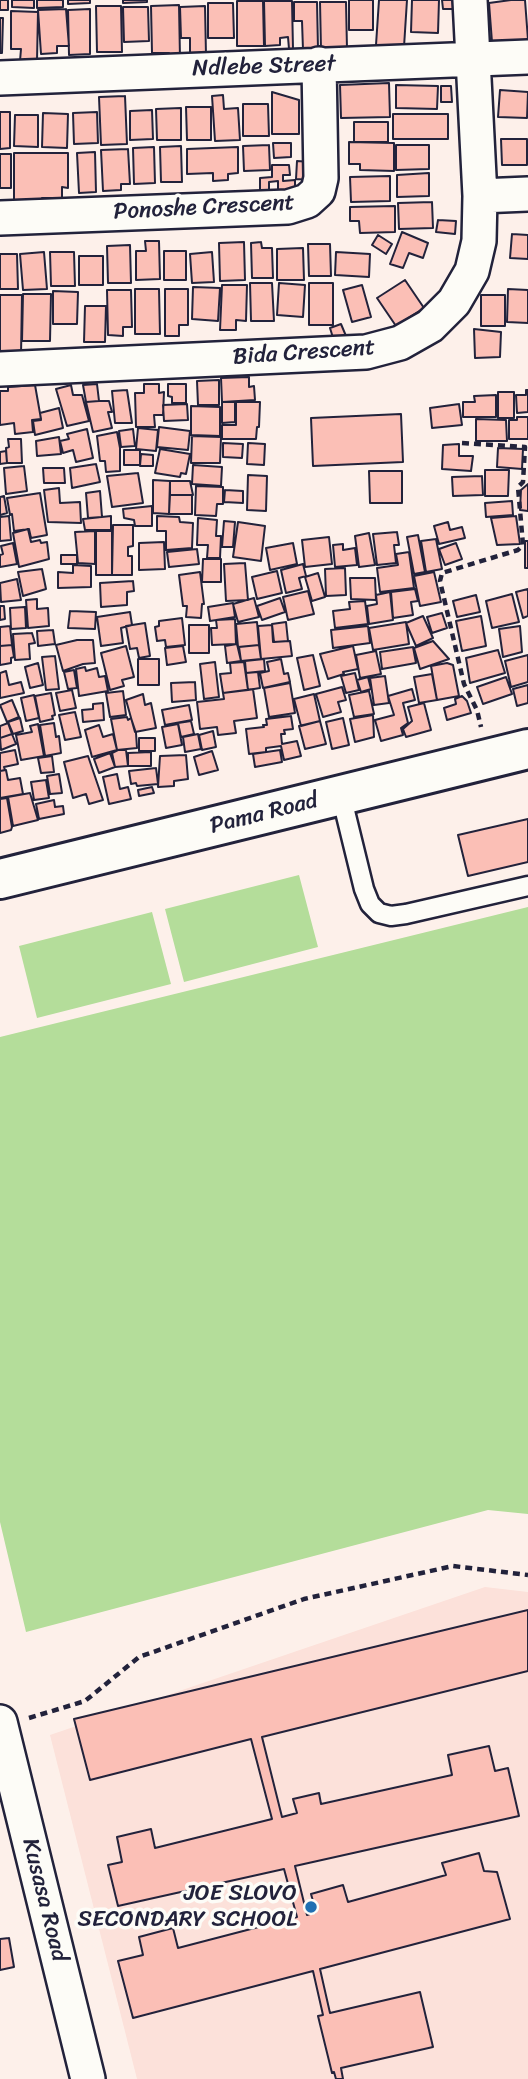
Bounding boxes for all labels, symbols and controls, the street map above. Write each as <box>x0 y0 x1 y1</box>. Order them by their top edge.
street label: Ndlebe Street <box>192 51 336 83</box>
street label: Ponoshe Crescent <box>113 189 295 227</box>
street label: Bida Crescent <box>232 334 376 372</box>
street label: Pama Road <box>207 787 321 841</box>
street label: Kusasa Road <box>15 1836 73 1964</box>
place label: JOE SLOVO SECONDARY SCHOOL <box>77 1880 297 1934</box>
marker: JOE SLOVO SECONDARY SCHOOL <box>303 1899 319 1915</box>

